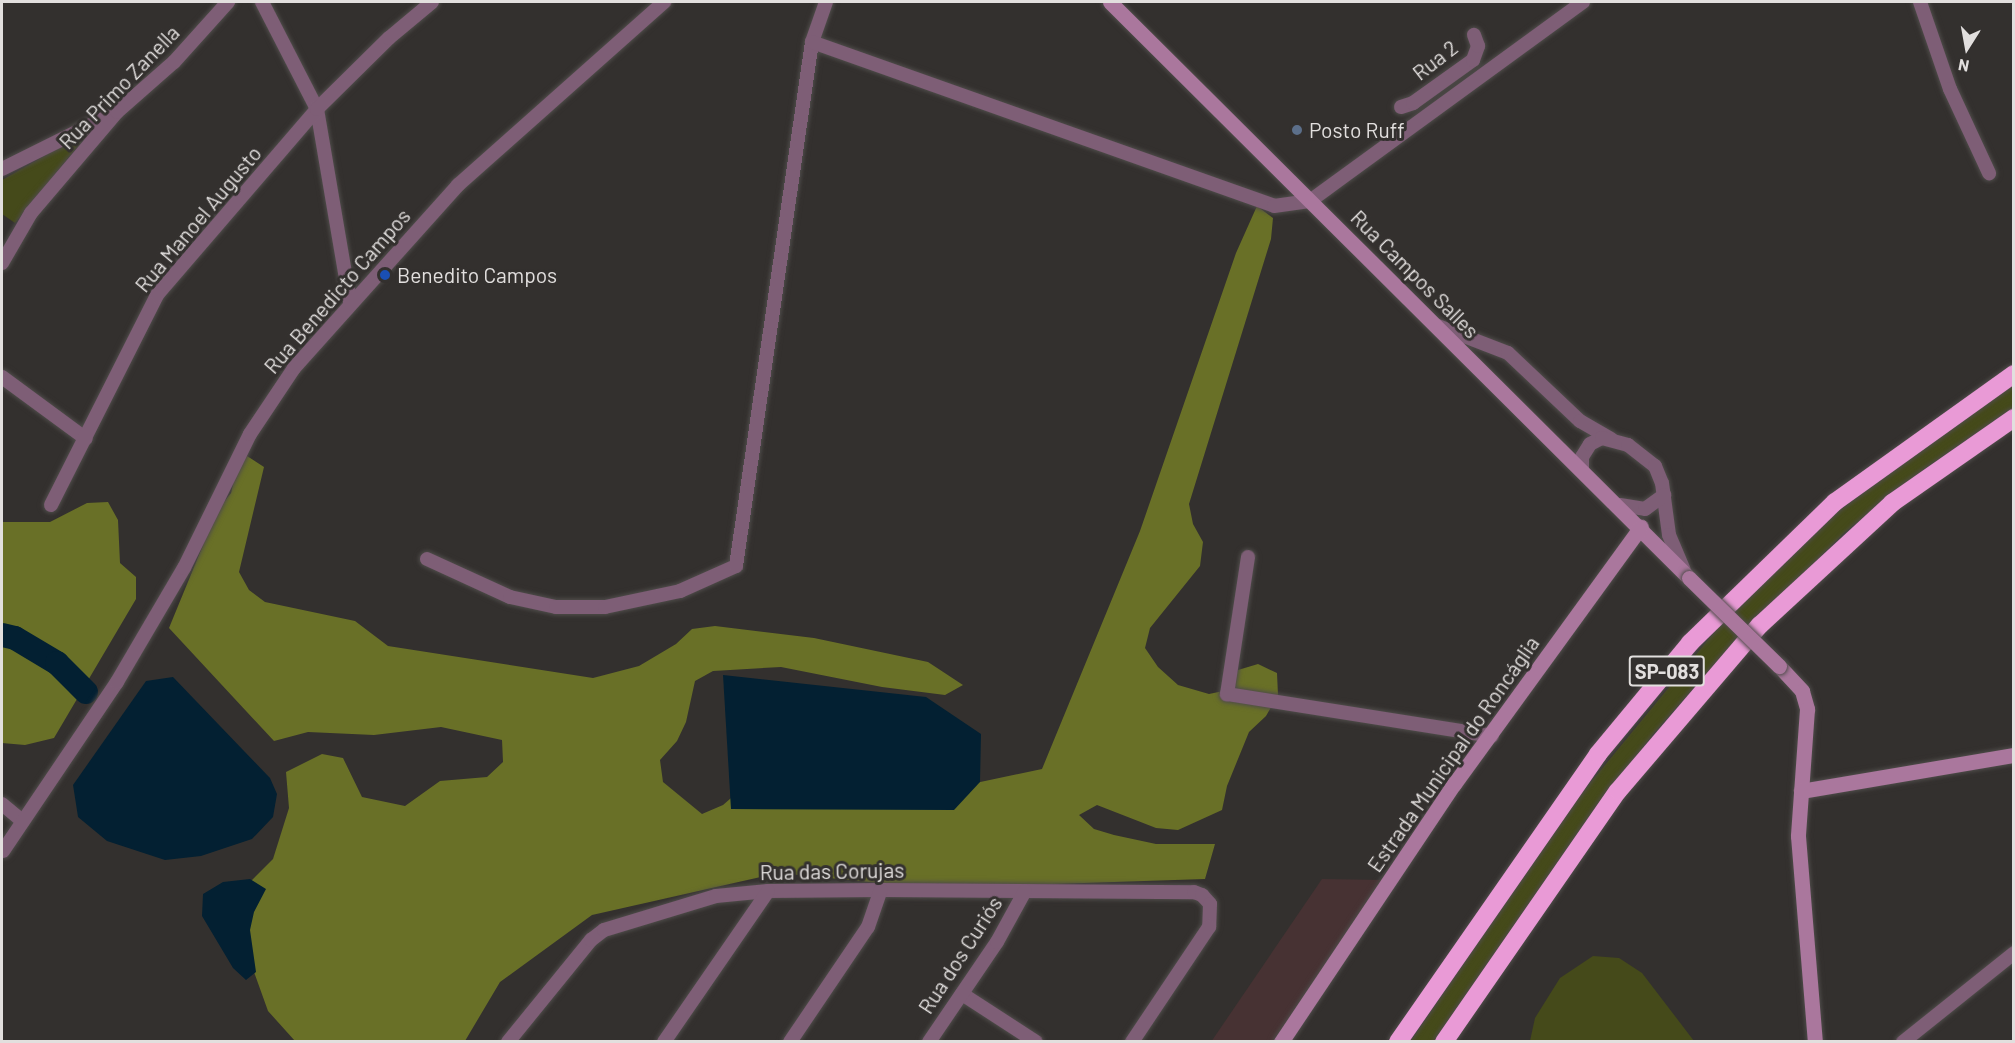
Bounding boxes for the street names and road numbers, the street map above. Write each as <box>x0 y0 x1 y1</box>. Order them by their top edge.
street label: Rua Primo Zanella <box>54 20 184 154</box>
street label: Rua 2 <box>1407 35 1463 85</box>
street label: Rua Manoel Augusto <box>130 141 266 297</box>
street label: Rua Benedicto Campos <box>259 203 415 379</box>
street label: Rua Campos Salles <box>1346 205 1484 343</box>
street label: Estrada Municipal do Roncáglia <box>1362 631 1544 877</box>
road number: SP-083 <box>1628 654 1706 688</box>
street label: Rua das Corujas <box>759 857 905 885</box>
street label: Rua dos Curiós <box>913 892 1007 1018</box>

